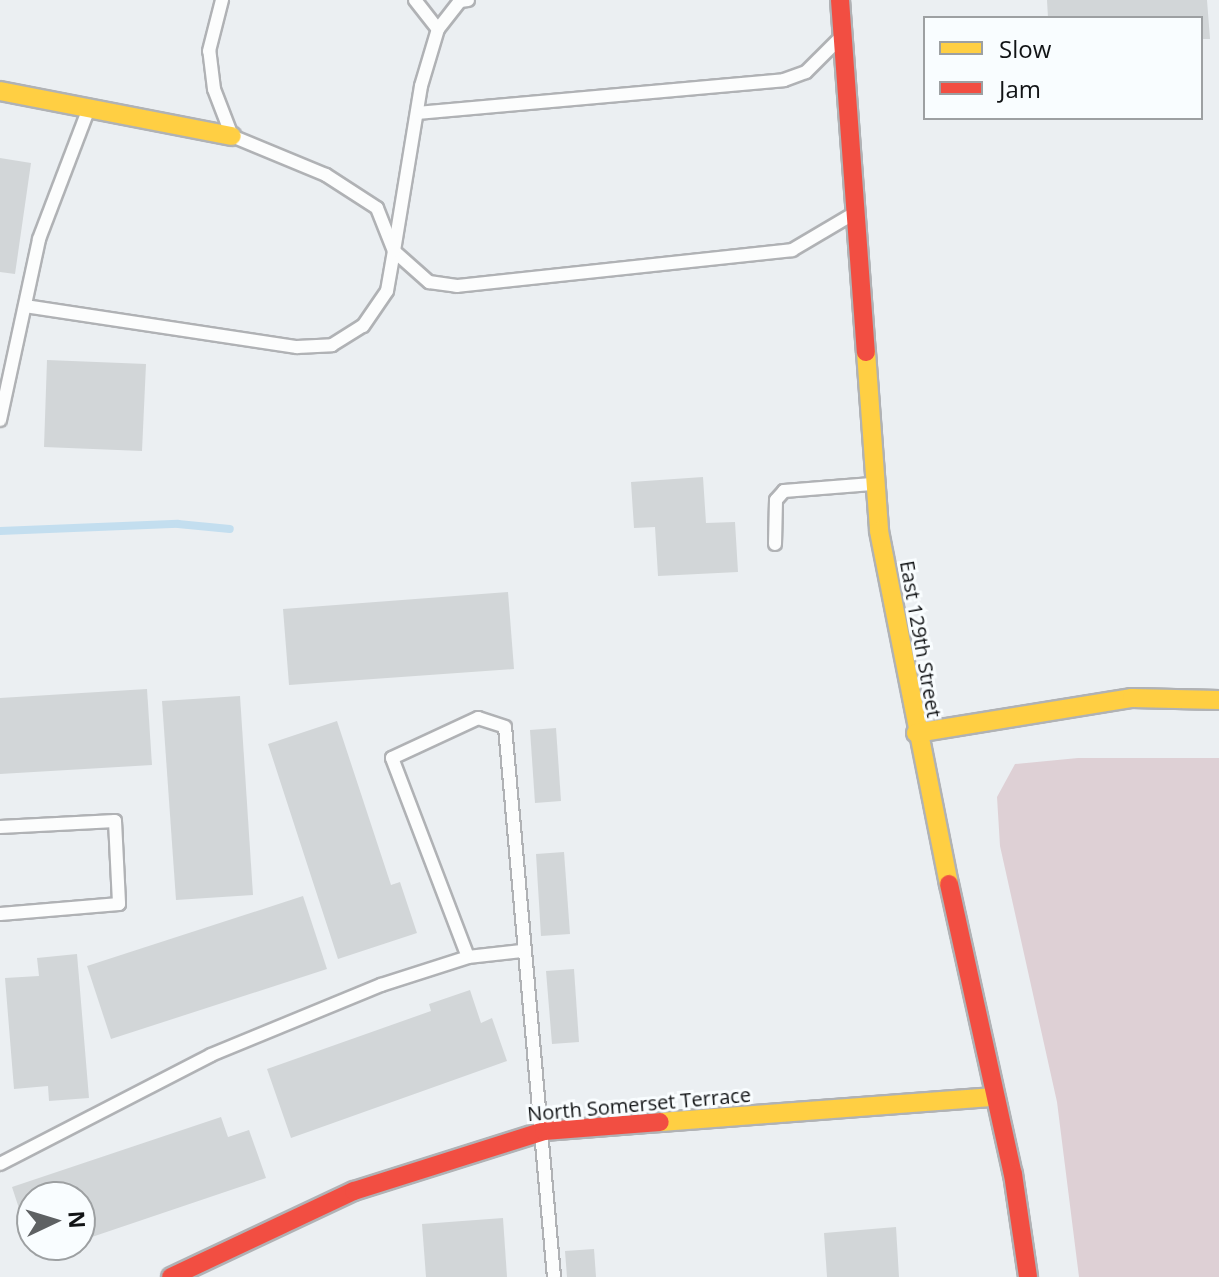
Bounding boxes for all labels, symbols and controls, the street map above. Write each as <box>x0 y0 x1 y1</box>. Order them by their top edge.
legend <box>923 16 1203 120</box>
text: Slow <box>999 32 1051 65</box>
text: Jam <box>999 72 1041 105</box>
street label: East 129th Street <box>895 559 947 719</box>
street label: North Somerset Terrace <box>526 1082 752 1126</box>
north arrow <box>16 1181 96 1261</box>
text: N <box>62 1209 94 1229</box>

